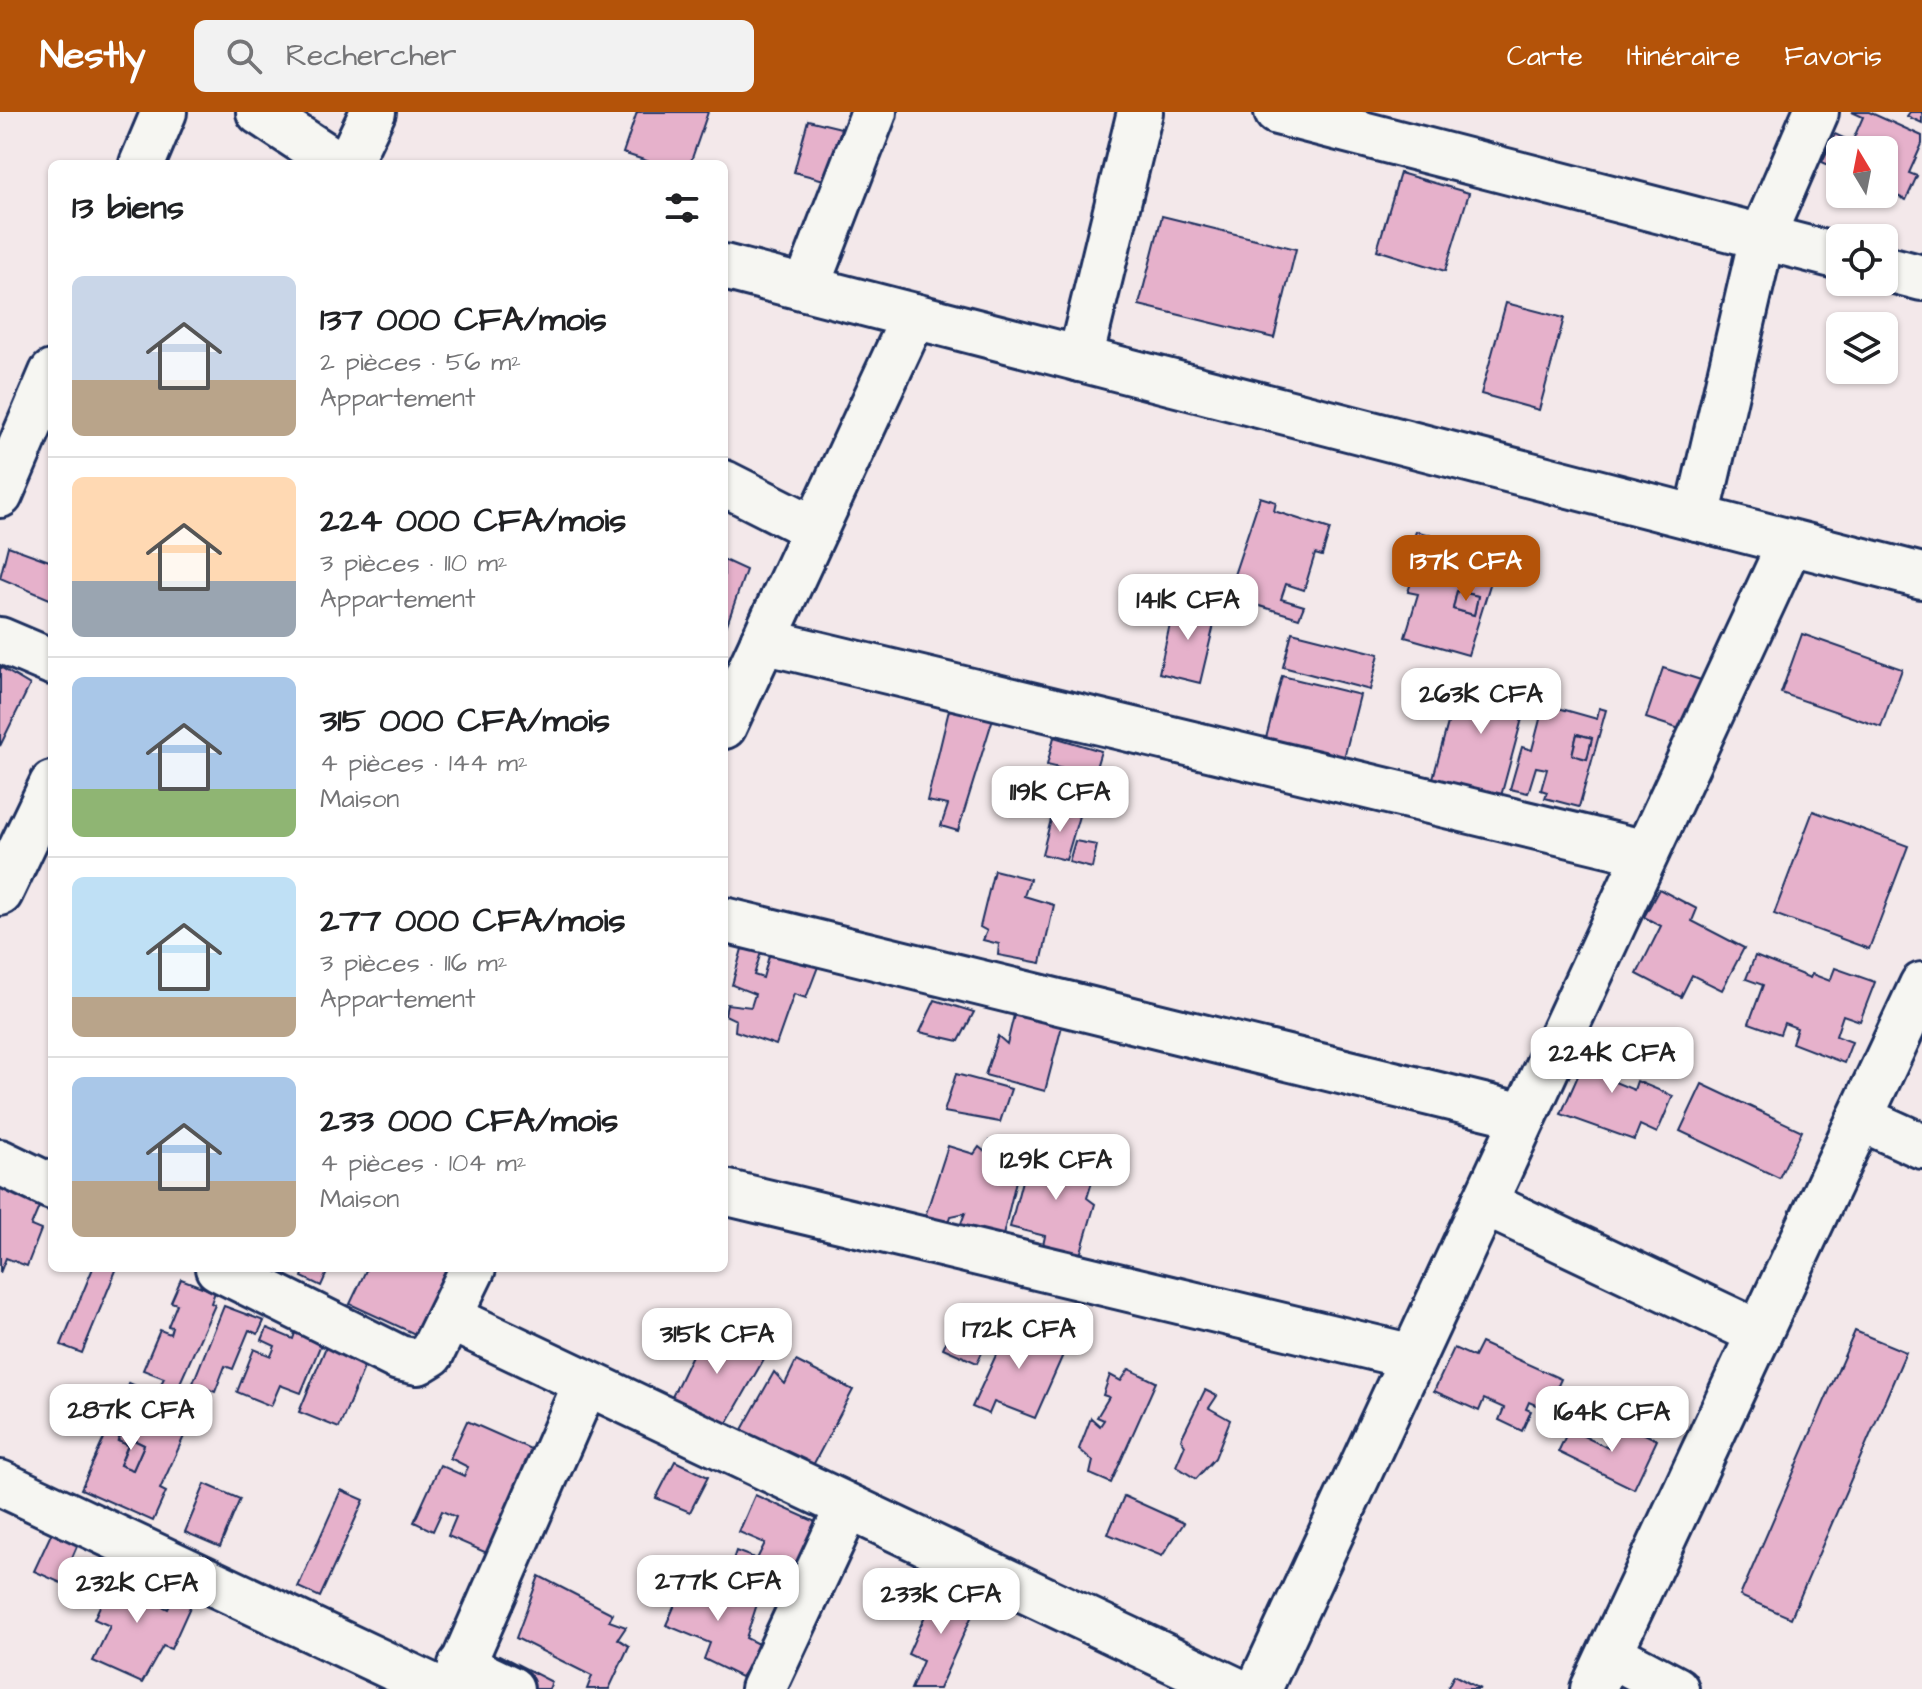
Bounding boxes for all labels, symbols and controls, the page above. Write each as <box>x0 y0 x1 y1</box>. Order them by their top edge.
search box <box>194 20 754 92</box>
text: Nestly <box>40 30 146 82</box>
icon: search <box>222 34 266 78</box>
text: Rechercher <box>286 35 457 77</box>
text: Carte <box>1507 37 1583 76</box>
text: Itinéraire <box>1627 37 1740 76</box>
text: Favoris <box>1784 37 1882 76</box>
north arrow <box>1826 136 1898 208</box>
map controls <box>1826 136 1898 384</box>
text: 13 biens <box>72 184 184 232</box>
icon: filters <box>660 186 704 230</box>
button: locate <box>1826 224 1898 296</box>
text: 137 000 CFA/mois <box>320 296 607 344</box>
icon: home <box>136 308 232 404</box>
button: layers <box>1826 312 1898 384</box>
text: 2 pièces · 56 m² <box>320 344 521 380</box>
text: Appartement <box>320 380 476 416</box>
text: 224 000 CFA/mois <box>320 497 626 545</box>
icon: home <box>136 509 232 605</box>
pin: 137K CFA <box>1383 535 1549 603</box>
text: 137K CFA <box>1410 543 1522 579</box>
text: 3 pièces · 110 m² <box>320 545 508 581</box>
pin: 141K CFA <box>1105 574 1271 642</box>
text: Appartement <box>320 581 476 617</box>
text: 141K CFA <box>1136 582 1240 618</box>
pin: 263K CFA <box>1398 668 1564 736</box>
text: 263K CFA <box>1419 676 1543 712</box>
text: 315 000 CFA/mois <box>320 697 610 745</box>
icon: home <box>136 709 232 805</box>
text: 4 pièces · 144 m² <box>320 745 528 781</box>
pin: 119K CFA <box>977 766 1143 834</box>
text: 119K CFA <box>1010 774 1110 810</box>
text: Maison <box>320 781 399 817</box>
text: 277 000 CFA/mois <box>320 897 626 945</box>
icon: home <box>136 909 232 1005</box>
text: 3 pièces · 116 m² <box>320 945 508 981</box>
text: Appartement <box>320 981 476 1017</box>
pin: 224K CFA <box>1529 1027 1695 1095</box>
text: 224K CFA <box>1549 1035 1675 1071</box>
text: 233 000 CFA/mois <box>320 1097 618 1145</box>
icon: home <box>136 1109 232 1205</box>
pin: 129K CFA <box>973 1134 1139 1202</box>
text: 129K CFA <box>1000 1142 1112 1178</box>
text: 4 pièces · 104 m² <box>320 1145 526 1181</box>
text: Maison <box>320 1181 399 1217</box>
pin: 172K CFA <box>936 1303 1102 1371</box>
pin: 315K CFA <box>634 1308 800 1376</box>
text: 172K CFA <box>962 1311 1076 1347</box>
text: 315K CFA <box>660 1316 774 1352</box>
pin: 287K CFA <box>48 1384 214 1452</box>
pin: 164K CFA <box>1529 1386 1695 1454</box>
text: 287K CFA <box>68 1392 194 1428</box>
text: 164K CFA <box>1554 1394 1670 1430</box>
pin: 277K CFA <box>635 1555 801 1623</box>
pin: 232K CFA <box>54 1557 220 1625</box>
text: 277K CFA <box>655 1563 781 1599</box>
text: 232K CFA <box>76 1565 198 1601</box>
pin: 233K CFA <box>858 1568 1024 1636</box>
text: 233K CFA <box>881 1576 1001 1612</box>

